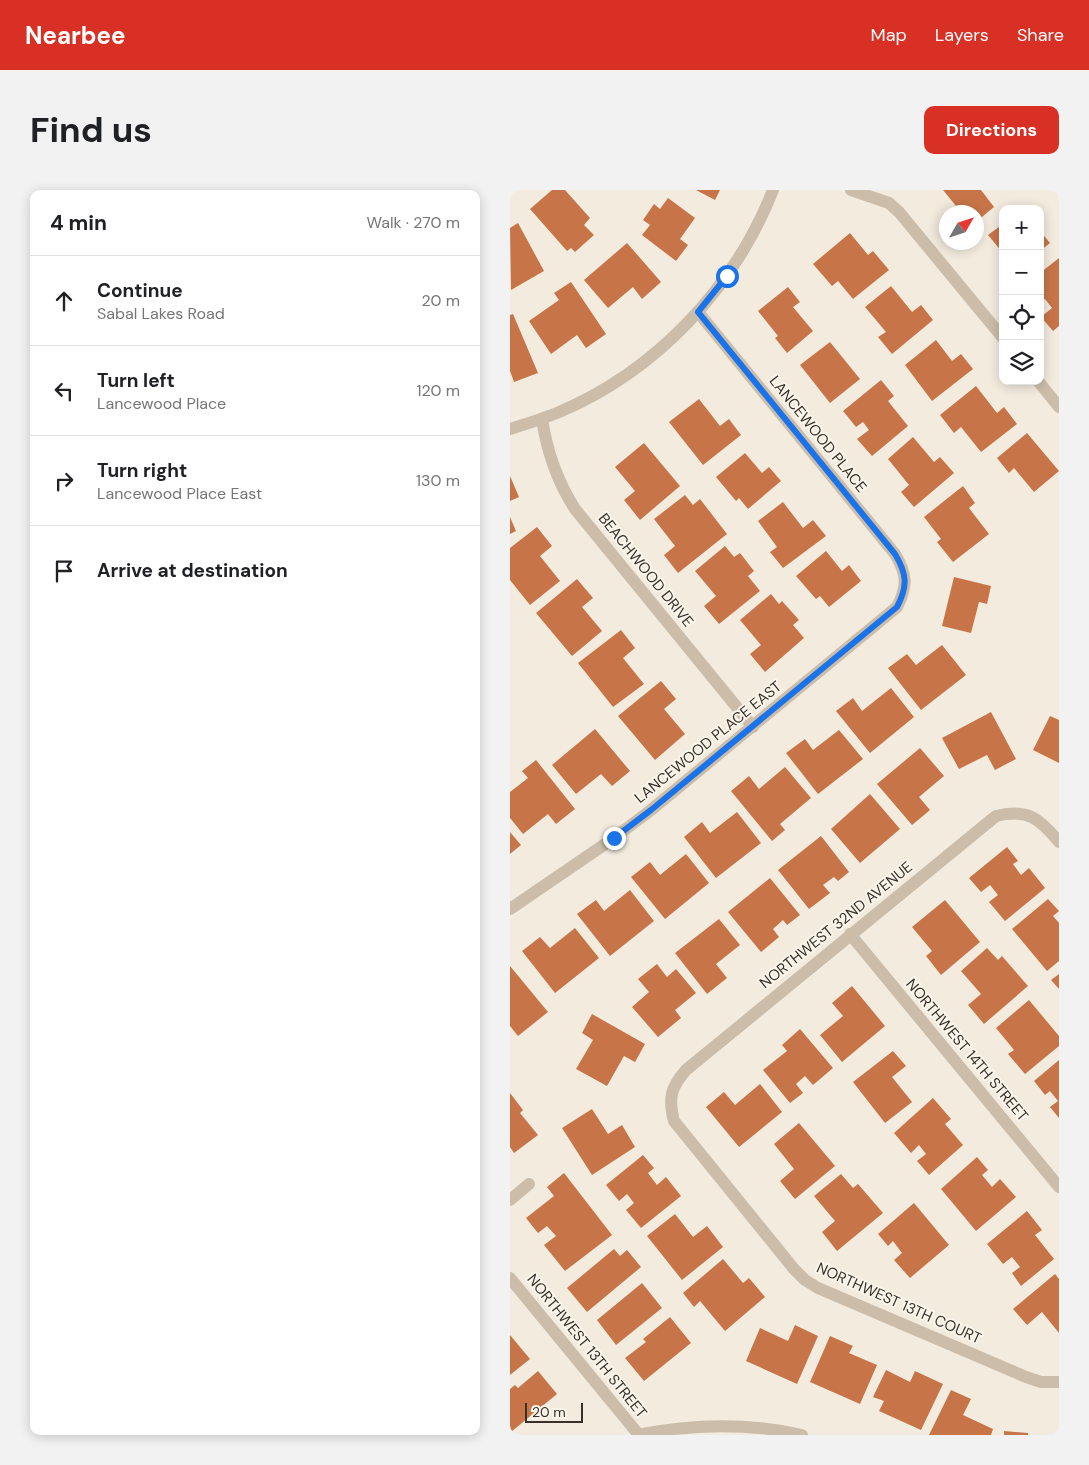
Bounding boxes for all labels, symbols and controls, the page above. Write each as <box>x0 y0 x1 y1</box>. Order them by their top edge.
text: Nearbee <box>25 20 125 51</box>
text: Map <box>871 23 907 47</box>
text: Layers <box>935 23 989 47</box>
text: Share <box>1017 23 1064 47</box>
button: Directions <box>924 106 1059 154</box>
text: Find us <box>30 107 152 153</box>
north arrow <box>939 205 984 250</box>
map controls <box>999 205 1044 385</box>
button: + <box>999 205 1044 250</box>
text: 4 min <box>50 209 107 237</box>
text: Walk · 270 m <box>367 212 460 233</box>
button: − <box>999 250 1044 295</box>
route start <box>716 265 739 288</box>
text: Continue <box>97 278 183 303</box>
icon: ahead <box>50 287 78 315</box>
text: 20 m <box>421 290 460 311</box>
button: locate <box>999 295 1044 340</box>
text: Sabal Lakes Road <box>97 303 225 324</box>
button: layers <box>999 340 1044 385</box>
text: Turn left <box>97 368 175 393</box>
street label: LANCEWOOD PLACE <box>765 372 871 496</box>
icon: left <box>50 377 78 405</box>
text: 120 m <box>416 380 460 401</box>
text: Lancewood Place <box>97 393 226 414</box>
text: Turn right <box>97 458 187 483</box>
icon: right <box>50 467 78 495</box>
text: 130 m <box>416 470 460 491</box>
text: Lancewood Place East <box>97 483 262 504</box>
street label: BEACHWOOD DRIVE <box>594 509 698 631</box>
icon: arrive <box>50 557 78 585</box>
text: Arrive at destination <box>97 558 288 583</box>
street label: LANCEWOOD PLACE EAST <box>630 676 786 808</box>
route end <box>603 827 626 850</box>
street label: NORTHWEST 32ND AVENUE <box>755 857 917 993</box>
street label: NORTHWEST 14TH STREET <box>901 975 1033 1125</box>
street label: NORTHWEST 13TH COURT <box>813 1258 985 1348</box>
street label: NORTHWEST 13TH STREET <box>523 1270 651 1422</box>
scale bar <box>525 1400 582 1423</box>
text: 20 m <box>532 1403 566 1421</box>

